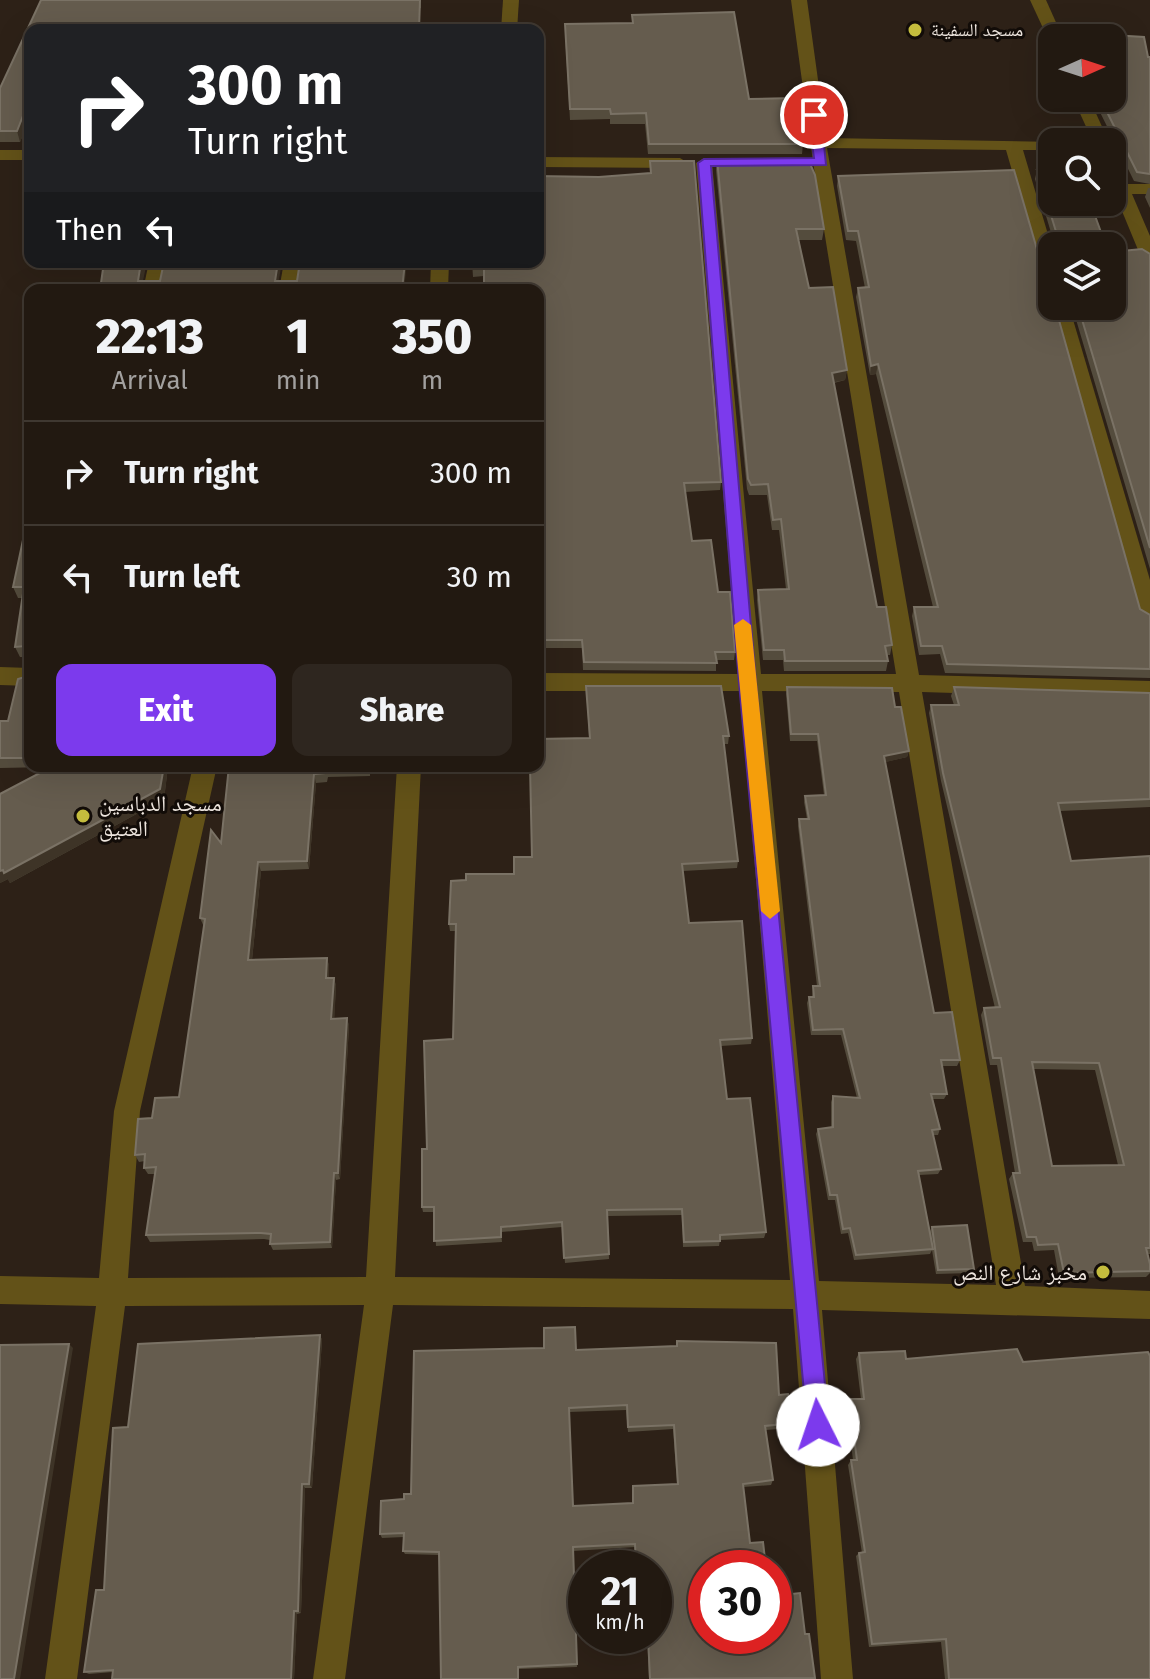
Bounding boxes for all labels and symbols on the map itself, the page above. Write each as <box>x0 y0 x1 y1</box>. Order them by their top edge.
place label: مسجد السفينة <box>931 19 1023 41</box>
marker: مسجد السفينة <box>906 21 924 39</box>
north arrow <box>1038 24 1126 112</box>
pin <box>780 81 848 149</box>
place label: مسجد الدباسين العتيق <box>99 790 222 842</box>
marker: مسجد الدباسين العتيق <box>74 807 92 825</box>
place label: مخبز شارع النص <box>953 1259 1087 1286</box>
marker: مخبز شارع النص <box>1094 1263 1112 1281</box>
position arrow <box>776 1383 860 1467</box>
speed limit sign: 30 <box>688 1550 792 1654</box>

